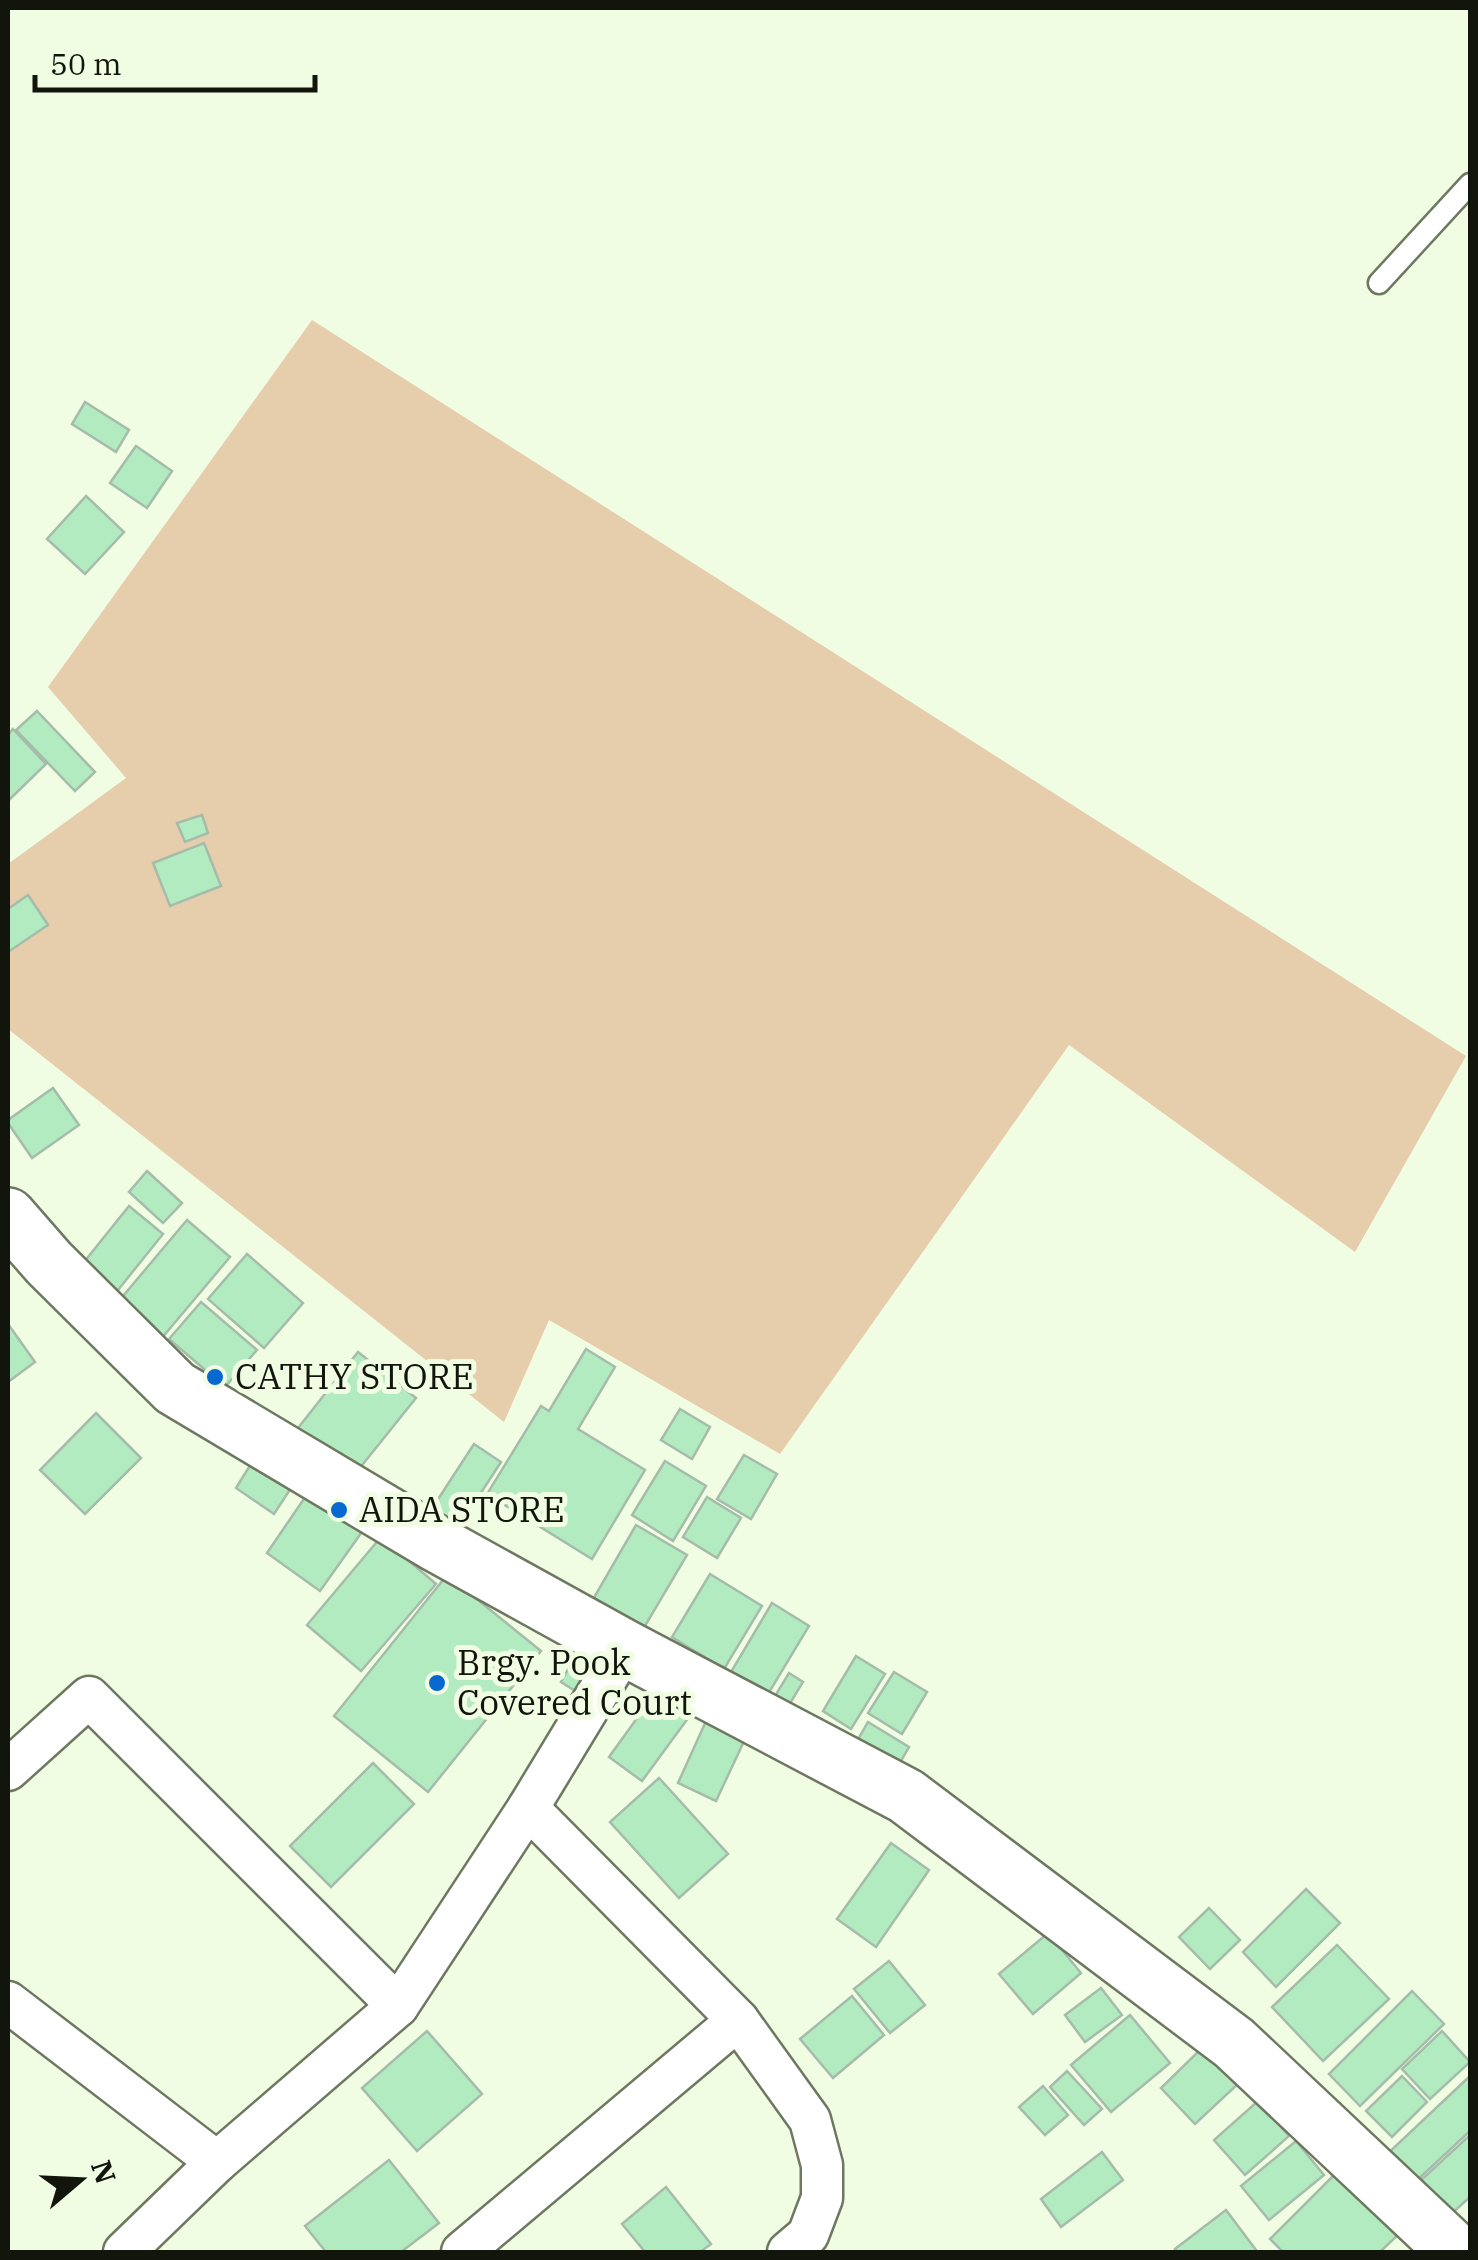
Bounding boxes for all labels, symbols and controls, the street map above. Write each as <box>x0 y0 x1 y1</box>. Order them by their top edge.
scale bar <box>35 30 315 92</box>
text: 50 m <box>50 44 122 83</box>
place label: CATHY STORE <box>235 1353 474 1399</box>
marker: CATHY STORE <box>204 1366 226 1388</box>
place label: AIDA STORE <box>359 1486 565 1532</box>
marker: AIDA STORE <box>328 1499 350 1521</box>
place label: Brgy. Pook Covered Court <box>457 1639 692 1725</box>
marker: Brgy. Pook Covered Court <box>426 1672 448 1694</box>
north arrow <box>30 2130 130 2230</box>
text: N <box>83 2155 125 2188</box>

